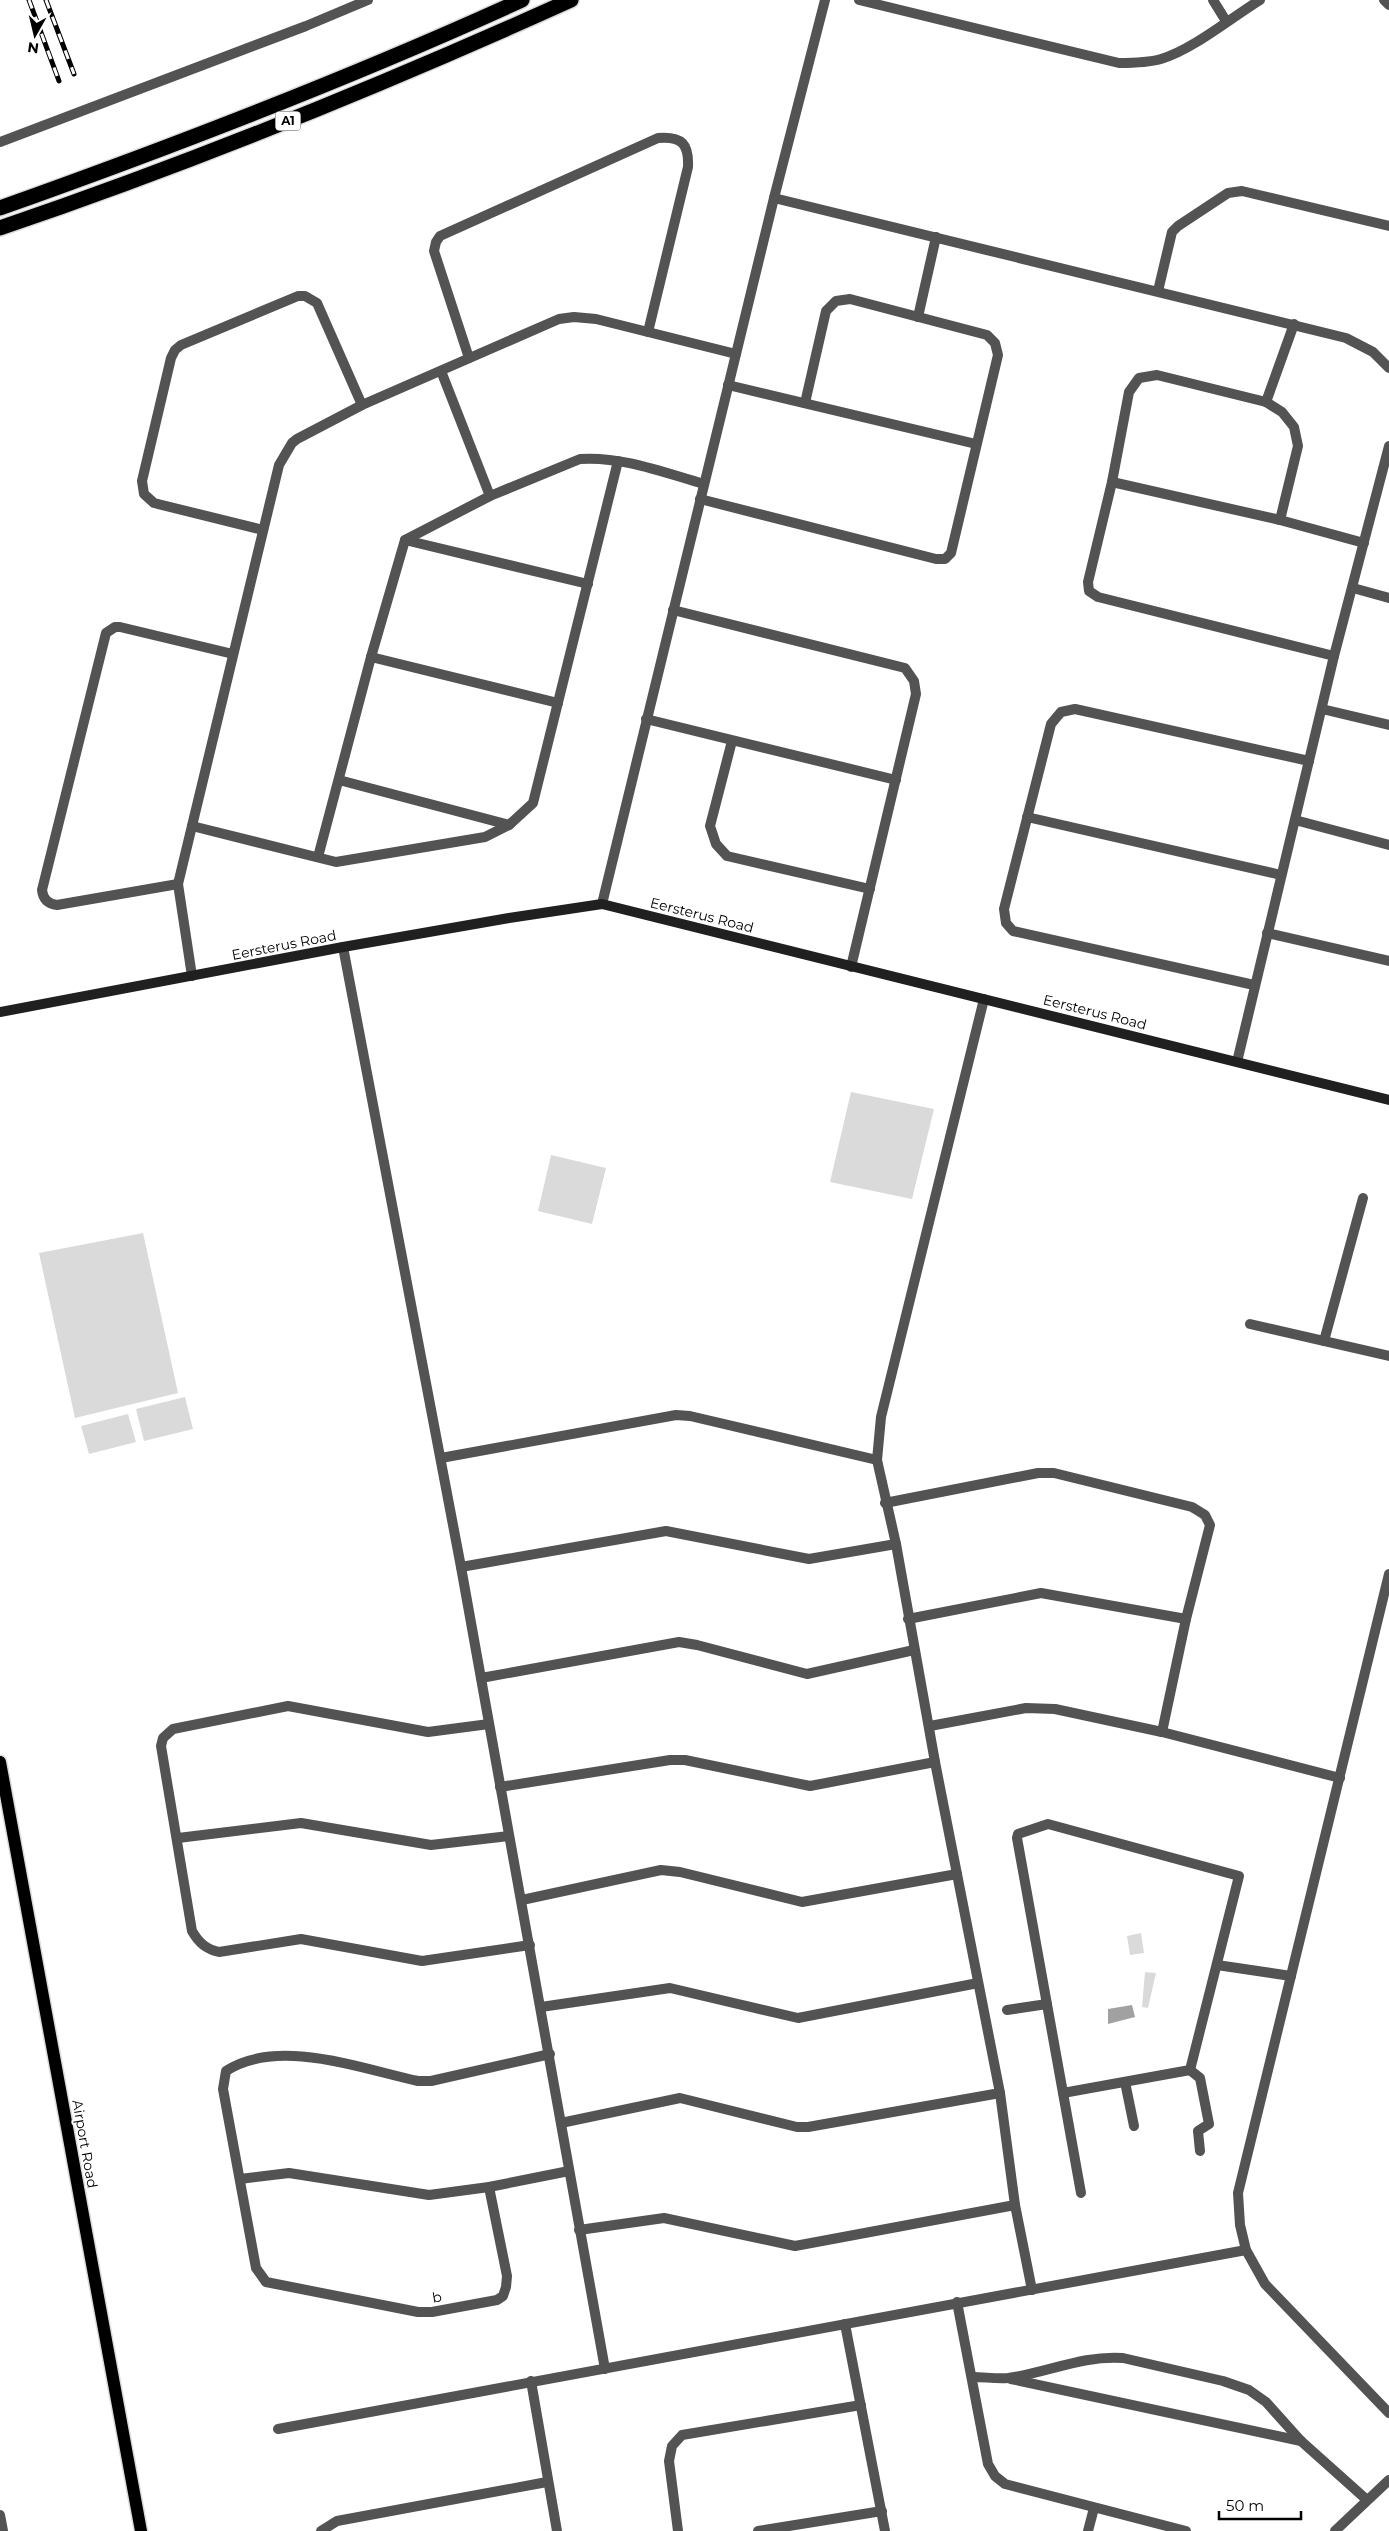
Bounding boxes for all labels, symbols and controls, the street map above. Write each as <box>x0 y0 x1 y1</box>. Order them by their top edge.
north arrow <box>10 10 60 60</box>
text: N <box>26 38 40 58</box>
road number: A1 <box>276 112 300 130</box>
street label: Eersterus Road <box>648 893 756 937</box>
street label: Eersterus Road <box>230 926 338 964</box>
street label: Eersterus Road <box>1041 990 1149 1034</box>
street label: Airport Road <box>68 2098 102 2190</box>
street label: b <box>431 2287 443 2307</box>
scale bar <box>1219 2488 1302 2520</box>
text: 50 m <box>1226 2496 1264 2515</box>

